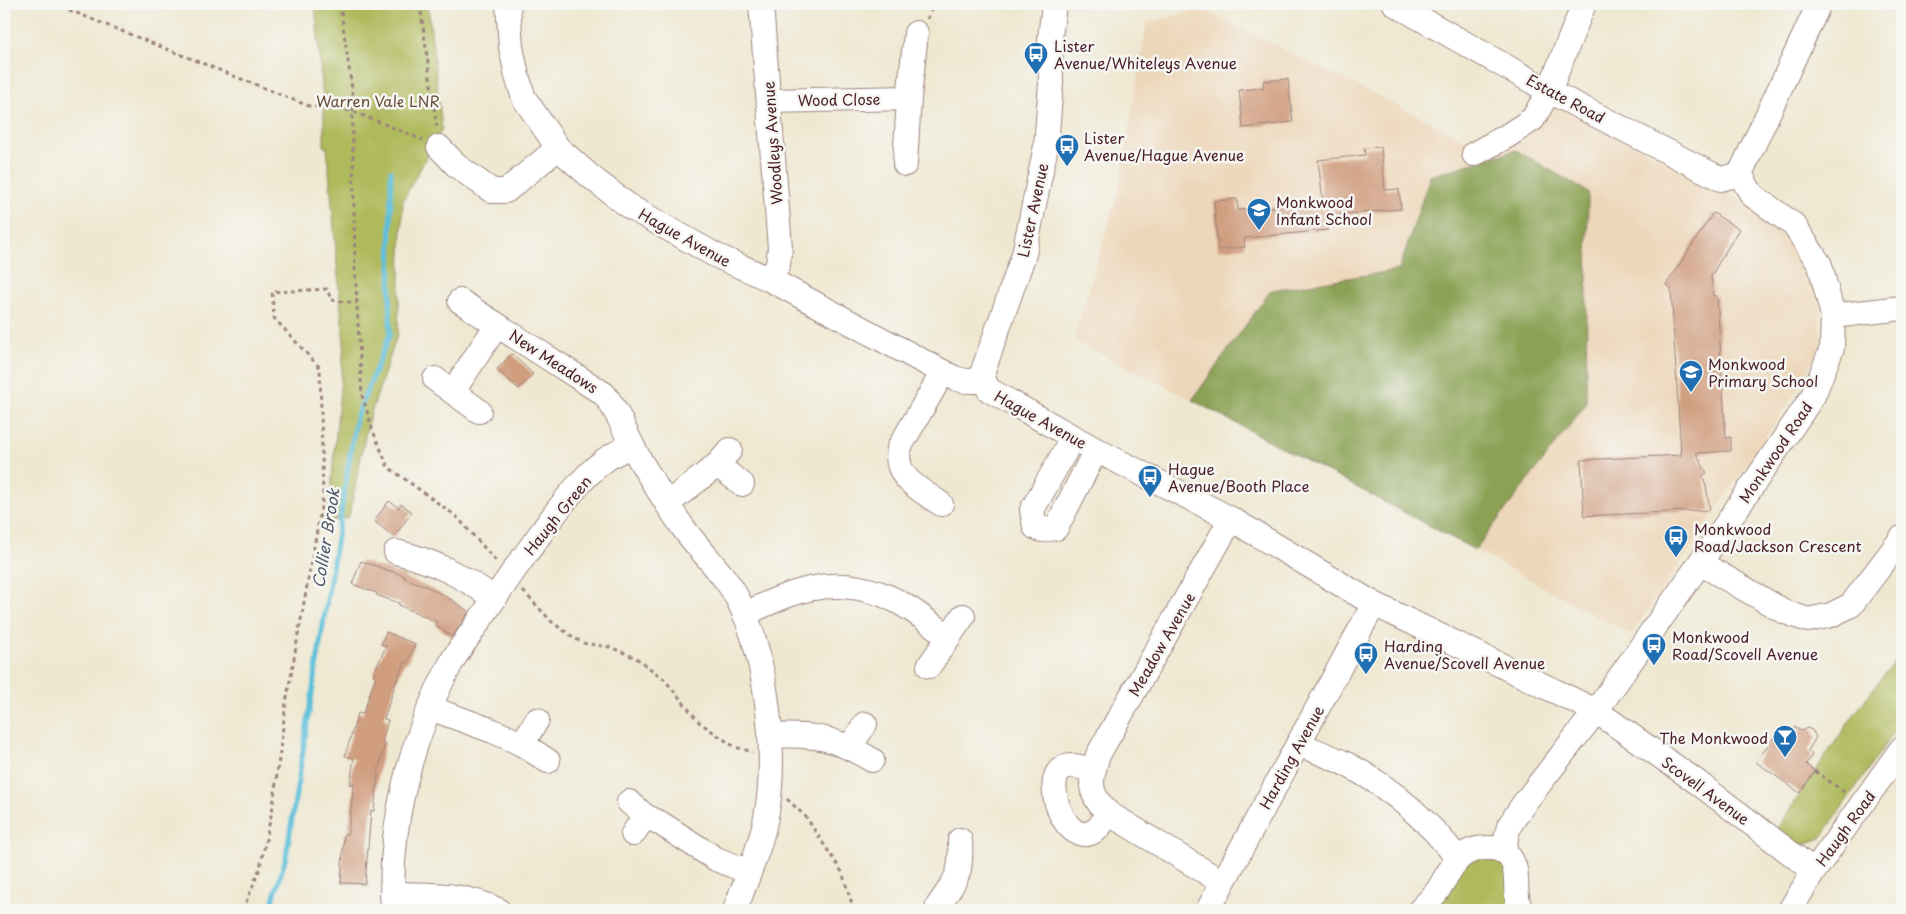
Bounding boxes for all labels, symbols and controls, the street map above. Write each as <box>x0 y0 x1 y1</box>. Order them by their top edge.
place label: Lister Avenue/Whiteleys Avenue <box>1054 34 1237 74</box>
bus stop icon: Lister Avenue/Whiteleys Avenue <box>1023 41 1049 75</box>
street label: Estate Road <box>1523 68 1609 128</box>
street label: Woodleys Avenue <box>756 80 788 206</box>
street label: Wood Close <box>797 87 881 111</box>
park label: Warren Vale LNR <box>316 89 440 112</box>
place label: Lister Avenue/Hague Avenue <box>1084 126 1244 166</box>
bus stop icon: Lister Avenue/Hague Avenue <box>1054 133 1080 167</box>
street label: Lister Avenue <box>1011 161 1053 259</box>
place label: Monkwood Infant School <box>1276 190 1372 230</box>
school or university icon: Monkwood Infant School <box>1246 197 1272 231</box>
street label: Hague Avenue <box>635 202 735 272</box>
street label: New Meadows <box>505 324 603 399</box>
place label: Monkwood Primary School <box>1708 352 1818 392</box>
school or university icon: Monkwood Primary School <box>1678 359 1704 393</box>
street label: Hague Avenue <box>991 384 1091 454</box>
street label: Monkwood Road <box>1732 397 1818 507</box>
place label: Hague Avenue/Booth Place <box>1168 457 1309 497</box>
bus stop icon: Hague Avenue/Booth Place <box>1137 464 1163 498</box>
street label: Haugh Green <box>518 470 596 560</box>
water label: Collier Brook <box>305 486 345 590</box>
place label: Monkwood Road/Jackson Crescent <box>1694 517 1862 557</box>
bus stop icon: Monkwood Road/Jackson Crescent <box>1663 524 1689 558</box>
street label: Meadow Avenue <box>1122 588 1200 700</box>
place label: Monkwood Road/Scovell Avenue <box>1672 625 1818 665</box>
bus stop icon: Monkwood Road/Scovell Avenue <box>1641 632 1667 666</box>
place label: Harding Avenue/Scovell Avenue <box>1384 634 1545 674</box>
bus stop icon: Harding Avenue/Scovell Avenue <box>1353 641 1379 675</box>
street label: Harding Avenue <box>1253 701 1329 813</box>
bar icon: The Monkwood <box>1772 724 1798 758</box>
place label: The Monkwood <box>1659 726 1768 749</box>
street label: Scovell Avenue <box>1657 750 1755 830</box>
street label: Haugh Road <box>1810 785 1880 871</box>

